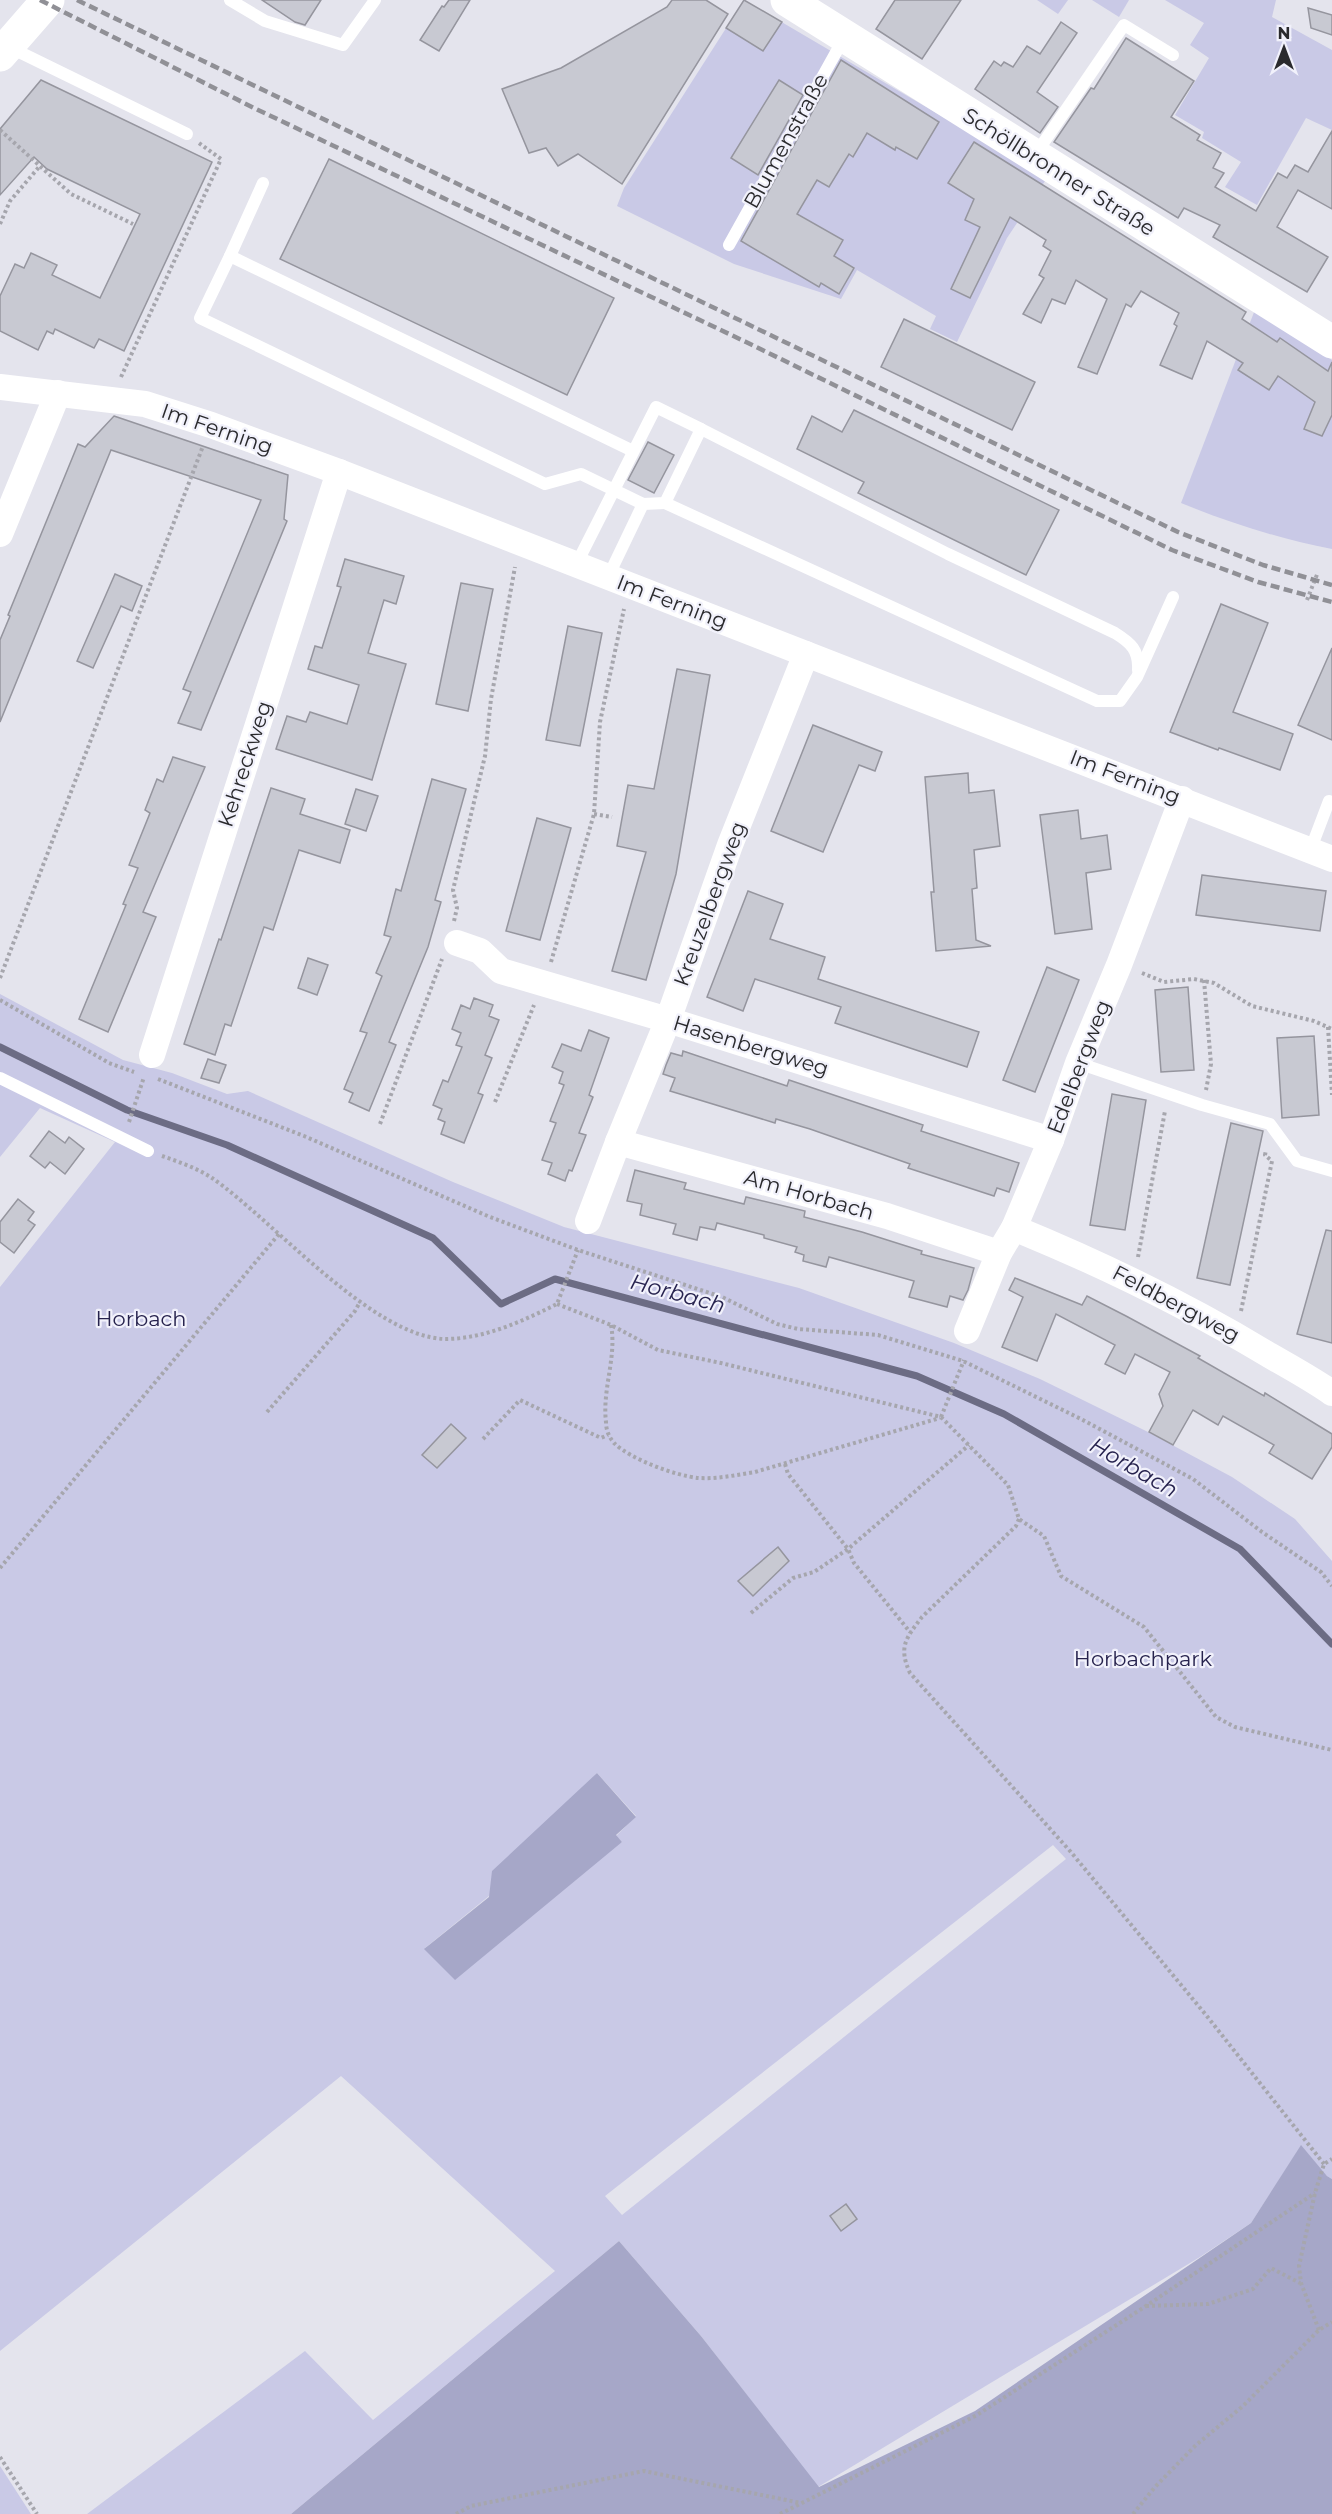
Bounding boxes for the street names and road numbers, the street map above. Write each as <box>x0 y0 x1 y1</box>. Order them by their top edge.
street label: Blumenstraße <box>738 69 833 213</box>
street label: Schöllbronner Straße <box>959 102 1160 241</box>
street label: Im Ferning <box>158 398 276 459</box>
street label: Im Ferning <box>613 569 731 634</box>
street label: Kehreckweg <box>212 698 277 830</box>
street label: Im Ferning <box>1066 744 1184 809</box>
street label: Kreuzelbergweg <box>668 818 751 989</box>
street label: Edelbergweg <box>1042 996 1115 1137</box>
street label: Hasenbergweg <box>670 1010 832 1081</box>
street label: Am Horbach <box>741 1164 877 1225</box>
street label: Feldbergweg <box>1108 1260 1244 1347</box>

